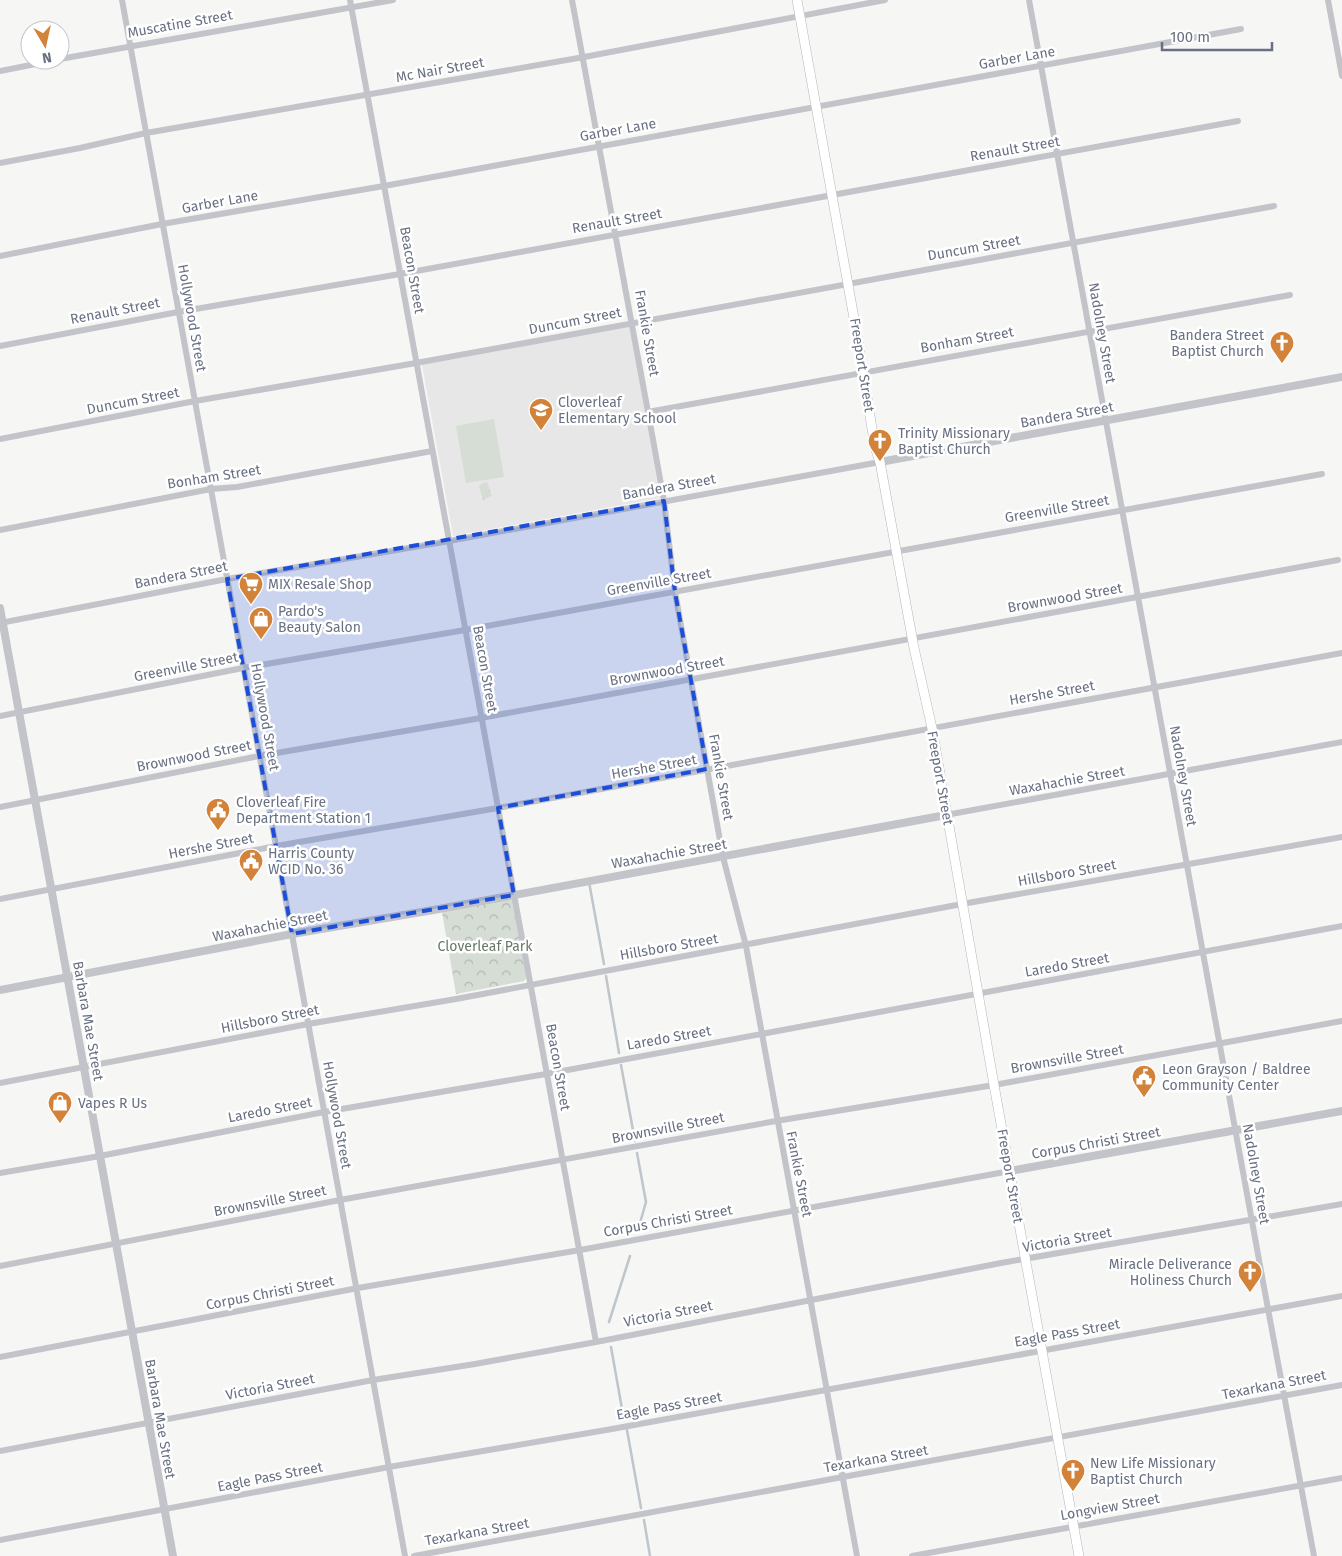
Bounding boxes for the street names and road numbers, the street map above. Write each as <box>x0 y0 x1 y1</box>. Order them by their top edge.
street label: Muscatine Street <box>126 6 235 42</box>
street label: Garber Lane <box>978 43 1056 73</box>
street label: Mc Nair Street <box>394 54 486 86</box>
street label: Garber Lane <box>579 115 657 145</box>
street label: Renault Street <box>969 133 1062 165</box>
street label: Garber Lane <box>181 187 259 217</box>
street label: Renault Street <box>571 205 664 237</box>
street label: Beacon Street <box>396 225 428 316</box>
street label: Duncum Street <box>926 231 1023 265</box>
street label: Hollywood Street <box>174 263 210 374</box>
street label: Nadolney Street <box>1085 281 1119 386</box>
street label: Frankie Street <box>631 288 663 379</box>
street label: Renault Street <box>69 294 162 328</box>
street label: Duncum Street <box>527 304 624 338</box>
street label: Freeport Street <box>846 317 878 414</box>
street label: Bonham Street <box>919 323 1016 357</box>
street label: Duncum Street <box>85 384 182 418</box>
street label: Bandera Street <box>1019 398 1116 432</box>
street label: Bonham Street <box>166 461 263 493</box>
street label: Bandera Street <box>621 470 718 504</box>
street label: Greenville Street <box>1004 491 1111 527</box>
street label: Bandera Street <box>133 557 230 592</box>
street label: Greenville Street <box>606 564 713 600</box>
street label: Brownwood Street <box>1006 579 1125 616</box>
street label: Beacon Street <box>469 624 501 715</box>
street label: Greenville Street <box>133 648 240 685</box>
street label: Brownwood Street <box>608 652 727 689</box>
street label: Hollywood Street <box>247 662 283 773</box>
street label: Hershe Street <box>1008 677 1097 709</box>
street label: Nadolney Street <box>1166 724 1200 829</box>
street label: Freeport Street <box>923 730 957 827</box>
street label: Frankie Street <box>705 732 737 823</box>
street label: Brownwood Street <box>135 736 254 775</box>
street label: Hershe Street <box>610 751 699 783</box>
street label: Waxahachie Street <box>1008 762 1127 800</box>
street label: Hershe Street <box>167 829 256 863</box>
street label: Waxahachie Street <box>610 835 729 873</box>
street label: Hillsboro Street <box>1016 856 1118 890</box>
street label: Waxahachie Street <box>211 906 330 946</box>
street label: Hillsboro Street <box>618 930 720 964</box>
street label: Laredo Street <box>1024 949 1111 981</box>
street label: Barbara Mae Street <box>69 960 107 1083</box>
street label: Hillsboro Street <box>220 1001 321 1037</box>
street label: Beacon Street <box>542 1022 574 1113</box>
street label: Laredo Street <box>626 1022 713 1054</box>
street label: Brownsville Street <box>1009 1041 1126 1077</box>
street label: Hollywood Street <box>319 1060 355 1171</box>
street label: Laredo Street <box>227 1093 314 1126</box>
street label: Brownsville Street <box>610 1109 727 1147</box>
street label: Nadolney Street <box>1239 1122 1273 1227</box>
street label: Corpus Christi Street <box>1030 1123 1163 1163</box>
street label: Freeport Street <box>993 1128 1027 1225</box>
street label: Frankie Street <box>782 1129 816 1220</box>
street label: Brownsville Street <box>212 1182 329 1220</box>
street label: Corpus Christi Street <box>602 1201 735 1241</box>
street label: Victoria Street <box>1021 1224 1114 1256</box>
street label: Corpus Christi Street <box>204 1272 337 1314</box>
street label: Victoria Street <box>622 1297 715 1331</box>
street label: Eagle Pass Street <box>1013 1315 1122 1351</box>
street label: Barbara Mae Street <box>141 1358 179 1481</box>
street label: Texarkana Street <box>1221 1366 1328 1403</box>
street label: Victoria Street <box>224 1370 317 1404</box>
street label: Eagle Pass Street <box>615 1388 724 1424</box>
street label: Texarkana Street <box>822 1441 930 1477</box>
street label: Eagle Pass Street <box>216 1458 325 1496</box>
street label: Longview Street <box>1059 1490 1162 1524</box>
street label: Texarkana Street <box>423 1514 531 1550</box>

